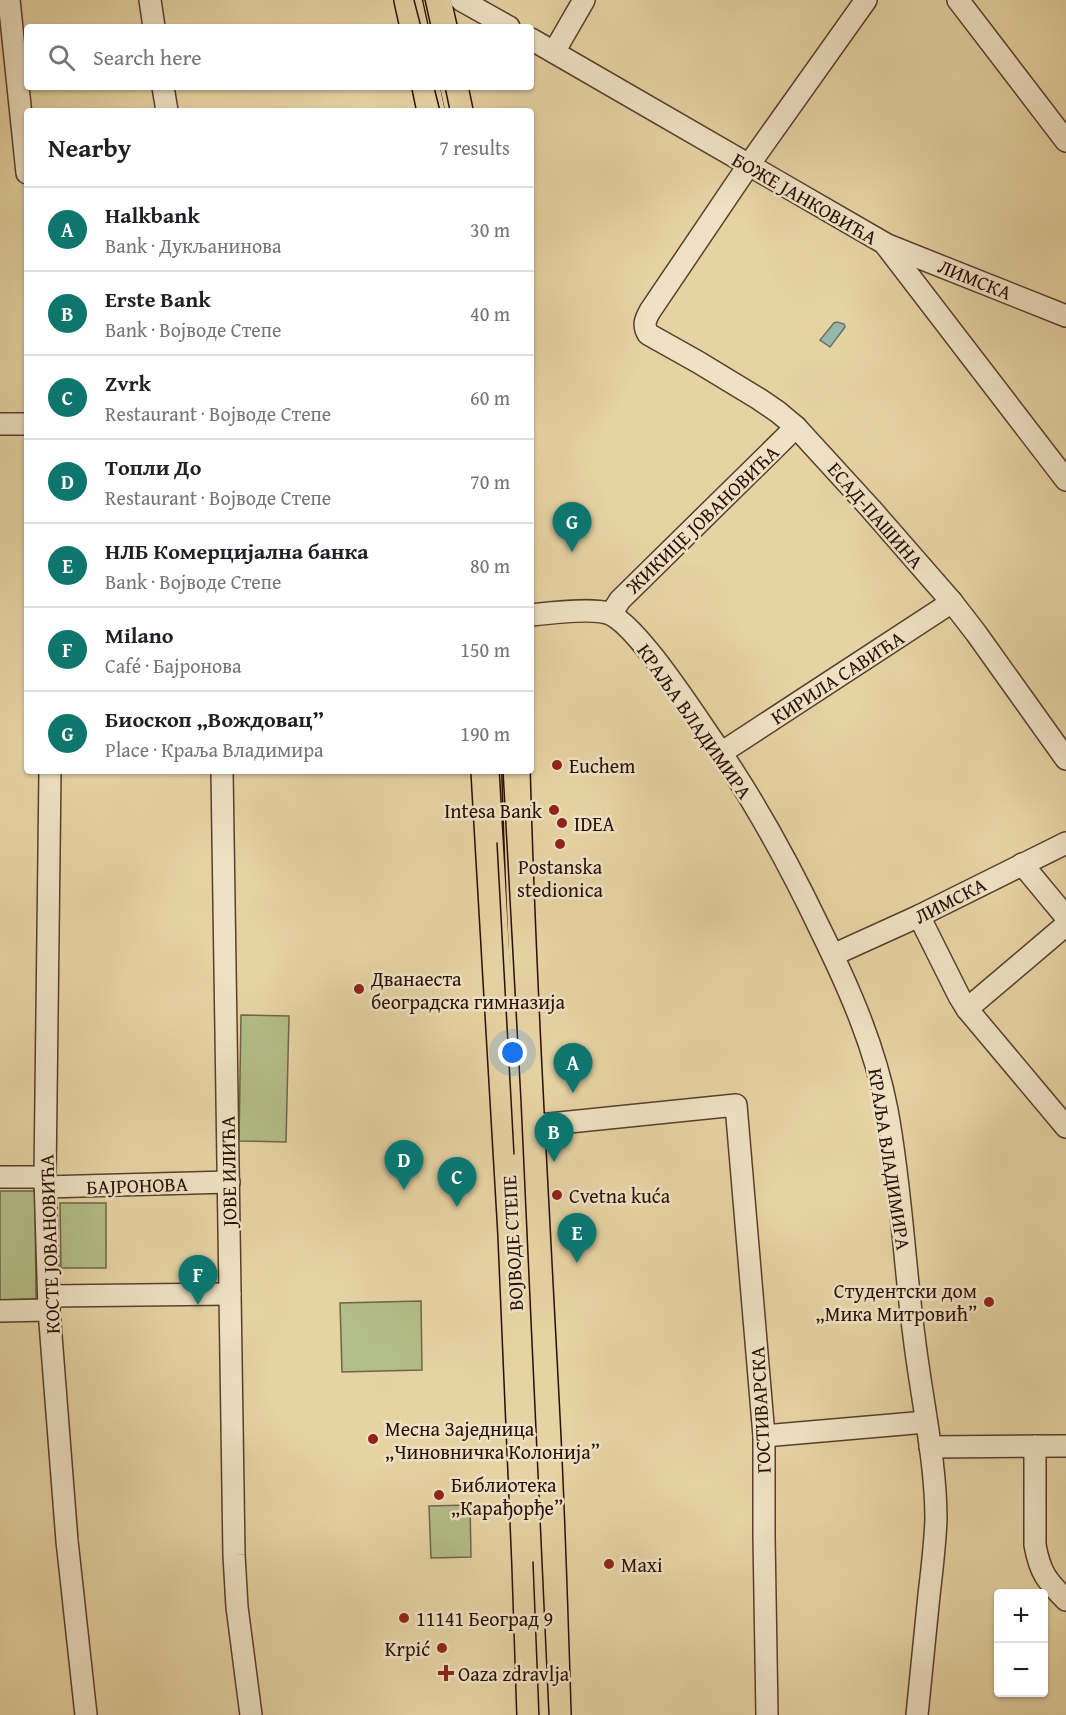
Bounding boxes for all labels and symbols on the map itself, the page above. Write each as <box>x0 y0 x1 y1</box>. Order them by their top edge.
street label: БОЖЕ ЈАНКОВИЋА <box>727 145 883 251</box>
street label: ЛИМСКА <box>934 251 1016 307</box>
street label: ЖИКИЦЕ ЈОВАНОВИЋА <box>618 438 785 601</box>
street label: ЕСАД-ПАШИНА <box>821 455 931 575</box>
pin: G <box>552 502 592 552</box>
street label: КИРИЛА САВИЋА <box>765 623 909 731</box>
street label: КРАЉА ВЛАДИМИРА <box>630 637 760 805</box>
place label: Euchem <box>569 751 636 780</box>
marker: Euchem <box>550 758 564 772</box>
place label: Intesa Bank <box>444 796 543 825</box>
marker: Intesa Bank <box>547 803 561 817</box>
place label: IDEA <box>574 809 615 838</box>
marker: IDEA <box>555 816 569 830</box>
marker: Postanska stedionica <box>553 837 567 851</box>
place label: Postanska stedionica <box>517 852 604 904</box>
street label: ЛИМСКА <box>909 870 991 930</box>
place label: Дванаеста београдска гимназија <box>370 964 565 1016</box>
marker: Дванаеста београдска гимназија <box>352 982 366 996</box>
your location <box>498 1038 527 1067</box>
pin: A <box>554 1044 592 1093</box>
street label: КРАЉА ВЛАДИМИРА <box>861 1066 919 1252</box>
pin: B <box>534 1112 574 1162</box>
street label: ЈОВЕ ИЛИЋА <box>213 1115 244 1230</box>
pin: D <box>384 1140 424 1190</box>
street label: КОСТЕ ЈОВАНОВИЋА <box>31 1154 67 1334</box>
pin: C <box>438 1158 476 1207</box>
street label: БАЈРОНОВА <box>86 1169 188 1201</box>
street label: ВОЈВОДЕ СТЕПЕ <box>494 1174 530 1312</box>
place label: Cvetna kuća <box>569 1181 671 1210</box>
marker: Cvetna kuća <box>550 1188 564 1202</box>
pin: E <box>558 1214 596 1263</box>
pin: F <box>178 1256 218 1305</box>
place label: Студентски дом „Мика Митровић” <box>815 1276 977 1328</box>
marker: Студентски дом „Мика Митровић” <box>982 1295 996 1309</box>
street label: ГОСТИВАРСКА <box>742 1346 778 1474</box>
place label: Месна Заједница „Чиновничка Колонија” <box>385 1414 600 1466</box>
marker: Месна Заједница „Чиновничка Колонија” <box>366 1432 380 1446</box>
place label: Библиотека „Карађорђе” <box>451 1470 563 1522</box>
marker: Библиотека „Карађорђе” <box>432 1488 446 1502</box>
place label: Maxi <box>621 1550 663 1579</box>
marker: Maxi <box>602 1557 616 1571</box>
place label: 11141 Београд 9 <box>416 1604 553 1633</box>
marker: 11141 Београд 9 <box>397 1611 411 1625</box>
place label: Krpić <box>385 1634 430 1663</box>
marker: Krpić <box>435 1641 449 1655</box>
place label: Oaza zdravlja <box>458 1659 570 1688</box>
marker: Oaza zdravlja <box>439 1666 453 1680</box>

